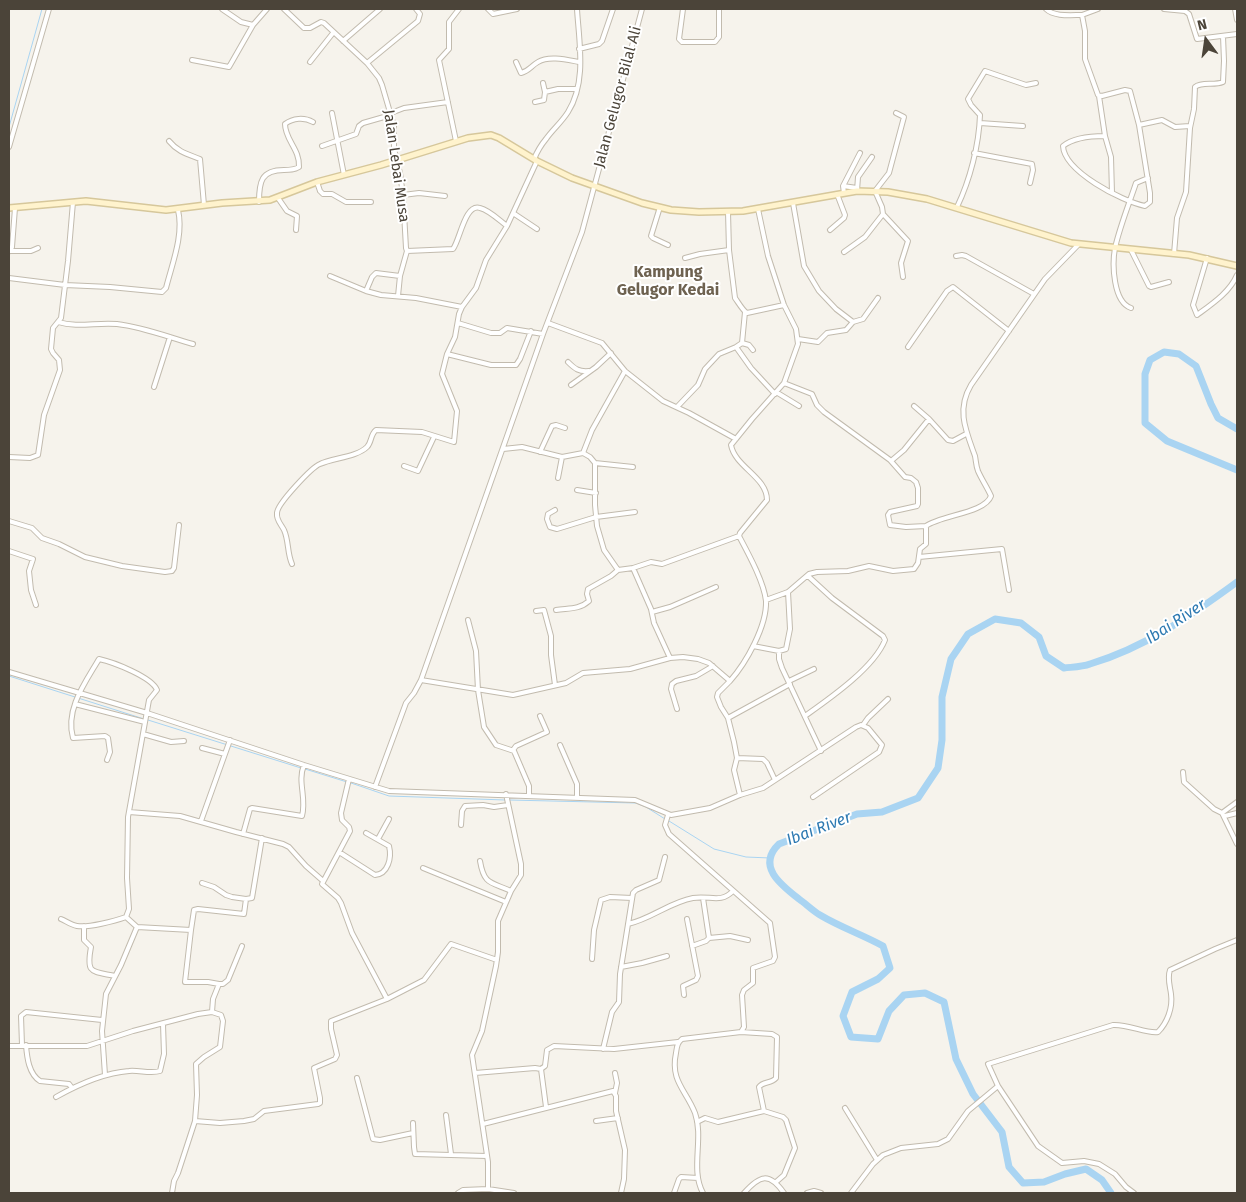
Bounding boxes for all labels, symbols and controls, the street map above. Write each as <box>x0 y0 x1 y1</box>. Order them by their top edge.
north arrow <box>1181 15 1231 65</box>
text: N <box>1196 16 1209 34</box>
street label: Jalan Gelugor Bilal Ali <box>590 24 646 170</box>
street label: Jalan Lebai Musa <box>379 108 413 224</box>
district label: Kampung Gelugor Kedai <box>617 263 719 301</box>
water label: Ibai River <box>1142 595 1210 649</box>
water label: Ibai River <box>784 808 854 850</box>

